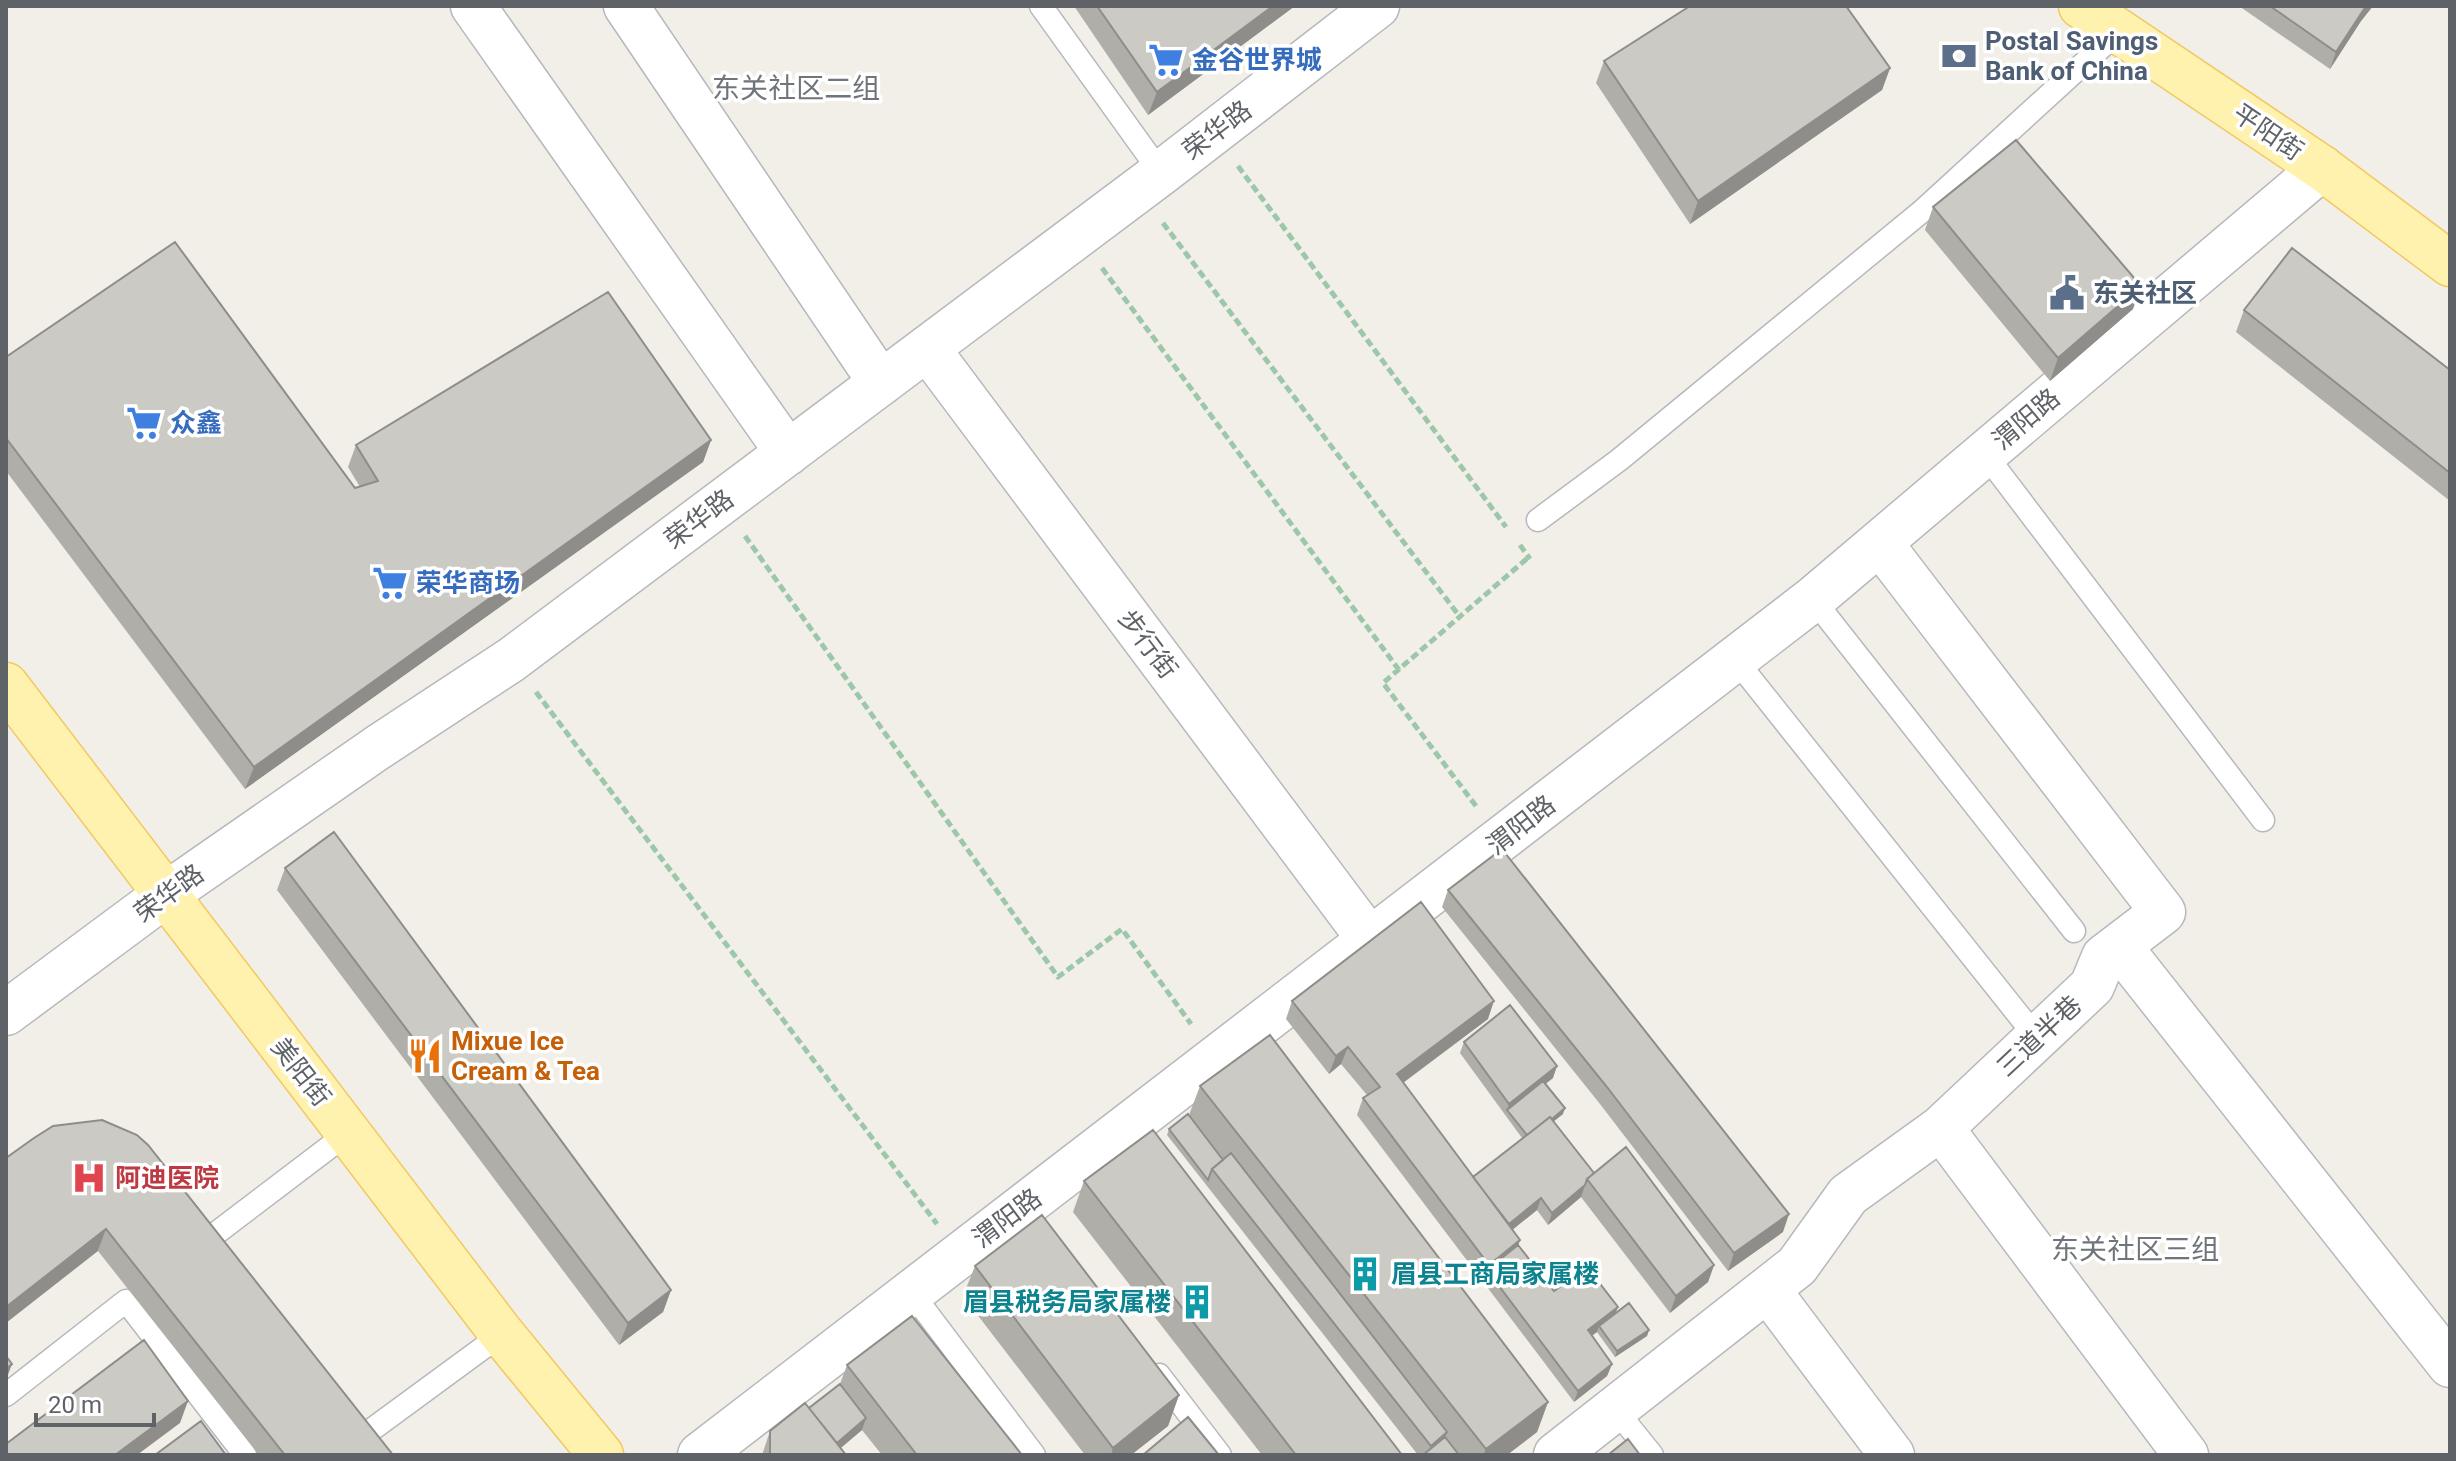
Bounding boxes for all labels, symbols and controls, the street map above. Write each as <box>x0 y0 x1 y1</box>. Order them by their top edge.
place label: Postal Savings Bank of China <box>1985 26 2158 86</box>
bank icon: Postal Savings Bank of China <box>1940 37 1978 75</box>
supermarket icon: 金谷世界城 <box>1147 41 1185 79</box>
place label: 金谷世界城 <box>1192 45 1322 75</box>
district label: 东关社区二组 <box>712 72 880 105</box>
street label: 荣华路 <box>1177 95 1257 165</box>
street label: 平阳街 <box>2227 98 2309 166</box>
public building icon: 东关社区 <box>2048 274 2086 312</box>
place label: 东关社区 <box>2093 278 2197 308</box>
street label: 渭阳路 <box>1986 382 2066 456</box>
supermarket icon: 众鑫 <box>125 404 163 442</box>
place label: 众鑫 <box>170 408 222 438</box>
street label: 荣华路 <box>659 484 739 554</box>
supermarket icon: 荣华商场 <box>371 564 409 602</box>
place label: 荣华商场 <box>416 568 520 598</box>
street label: 步行街 <box>1113 604 1183 684</box>
street label: 渭阳路 <box>1481 789 1561 861</box>
street label: 荣华路 <box>129 858 209 928</box>
street label: 三道半巷 <box>1991 990 2087 1082</box>
place label: Mixue Ice Cream & Tea <box>451 1026 600 1086</box>
street label: 美阳街 <box>265 1032 337 1112</box>
restaurant icon: Mixue Ice Cream & Tea <box>406 1037 444 1075</box>
hospital icon: 阿迪医院 <box>70 1159 108 1197</box>
place label: 阿迪医院 <box>115 1163 219 1193</box>
street label: 渭阳路 <box>967 1183 1047 1253</box>
district label: 东关社区三组 <box>2051 1233 2219 1266</box>
building icon: 眉县工商局家属楼 <box>1346 1255 1384 1293</box>
place label: 眉县工商局家属楼 <box>1391 1259 1599 1289</box>
building icon: 眉县税务局家属楼 <box>1178 1283 1216 1321</box>
place label: 眉县税务局家属楼 <box>963 1287 1171 1317</box>
scale bar <box>36 1377 154 1427</box>
text: 20 m <box>48 1391 102 1419</box>

